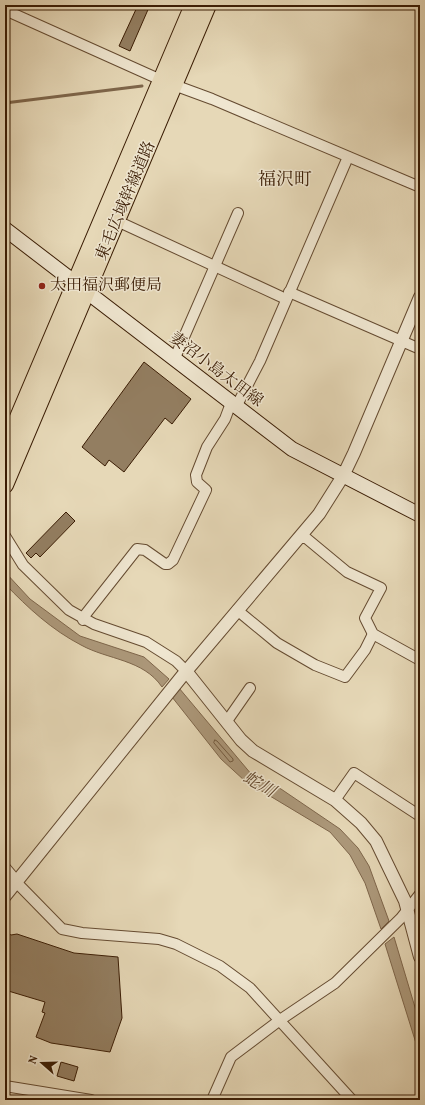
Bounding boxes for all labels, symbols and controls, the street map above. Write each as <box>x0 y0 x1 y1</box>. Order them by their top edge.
street label: 東毛広域幹線道路 <box>91 138 161 264</box>
district label: 福沢町 <box>258 168 312 193</box>
place label: 太田福沢郵便局 <box>50 275 162 297</box>
marker: 太田福沢郵便局 <box>37 281 47 291</box>
street label: 妻沼小島太田線 <box>165 328 267 412</box>
water label: 蛇川 <box>239 767 281 804</box>
north arrow <box>22 1043 62 1083</box>
text: N <box>26 1054 42 1066</box>

